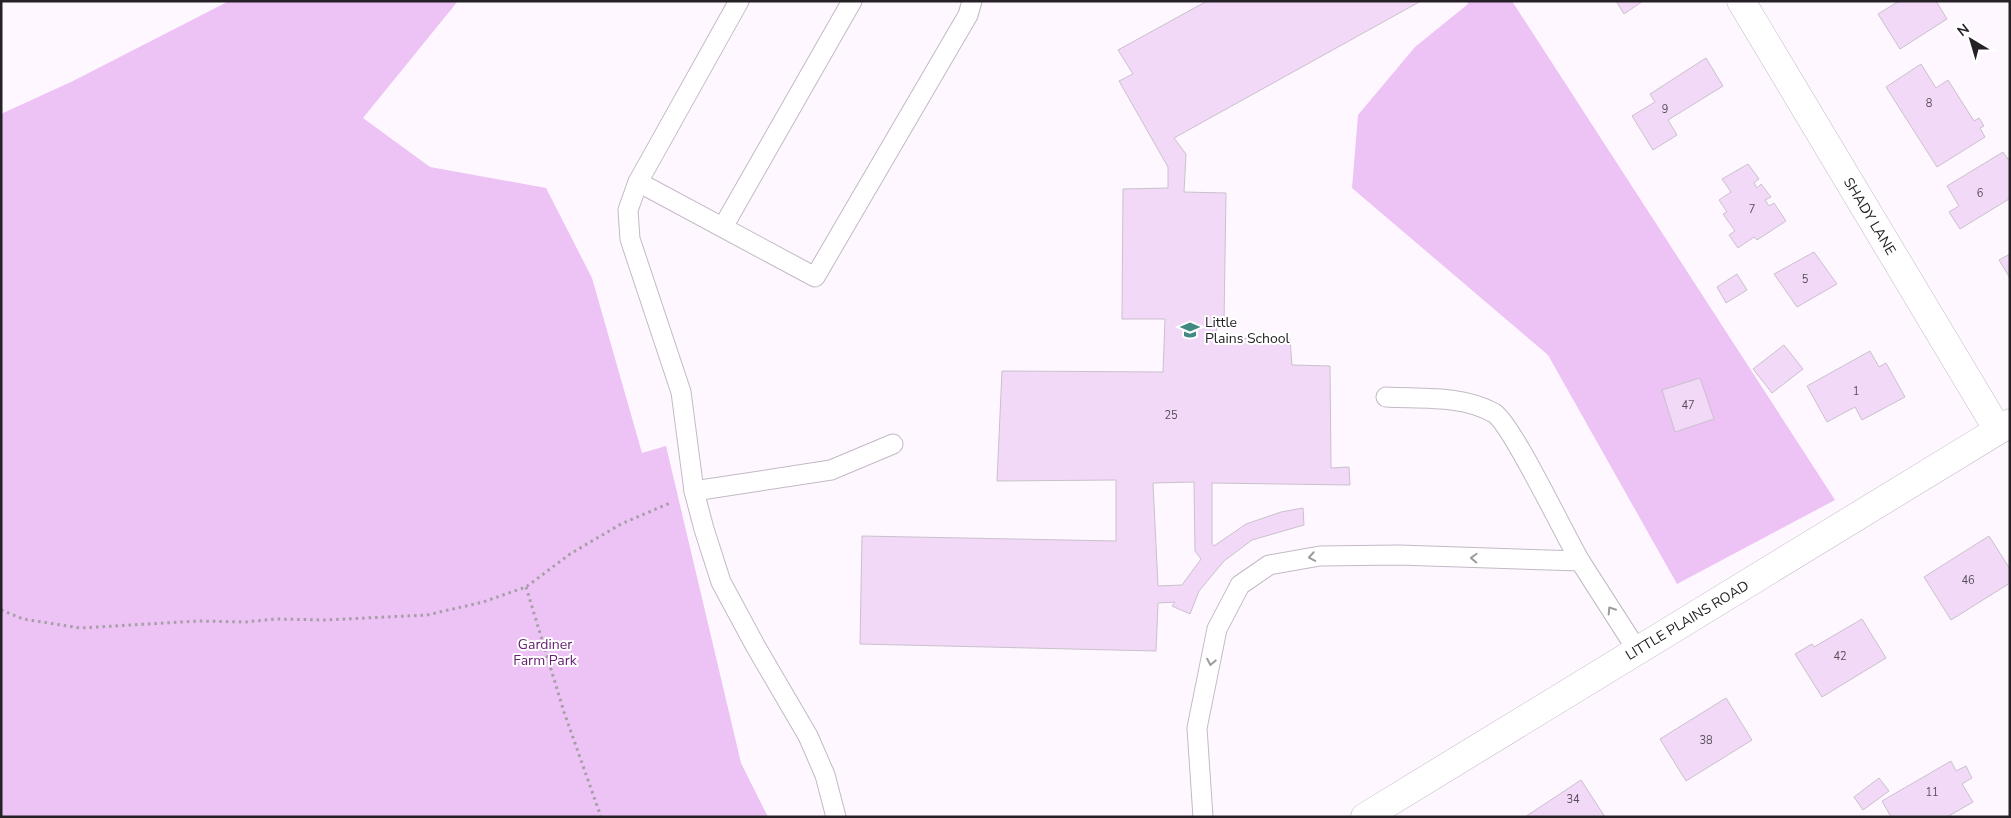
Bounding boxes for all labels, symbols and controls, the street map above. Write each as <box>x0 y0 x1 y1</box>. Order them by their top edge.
north arrow <box>1946 15 1996 65</box>
text: N <box>1953 19 1973 41</box>
house number: 8 <box>1926 96 1933 111</box>
house number: 9 <box>1662 102 1668 117</box>
street label: SHADY LANE <box>1839 174 1900 259</box>
house number: 6 <box>1977 186 1984 201</box>
house number: 7 <box>1749 202 1755 217</box>
house number: 5 <box>1802 272 1809 287</box>
place label: Little Plains School <box>1205 313 1291 348</box>
school or university icon: Little Plains School <box>1179 319 1201 341</box>
house number: 1 <box>1853 384 1859 399</box>
house number: 47 <box>1681 398 1695 413</box>
house number: 25 <box>1164 408 1178 423</box>
one-way arrow <box>1308 552 1316 562</box>
one-way arrow <box>1470 553 1478 563</box>
house number: 46 <box>1961 573 1975 588</box>
street label: LITTLE PLAINS ROAD <box>1622 576 1752 665</box>
one-way arrow <box>1607 606 1617 615</box>
park label: Gardiner Farm Park <box>513 635 578 670</box>
house number: 42 <box>1833 649 1847 664</box>
one-way arrow <box>1206 658 1216 667</box>
house number: 38 <box>1699 733 1713 748</box>
house number: 11 <box>1925 785 1939 800</box>
house number: 34 <box>1566 792 1580 807</box>

